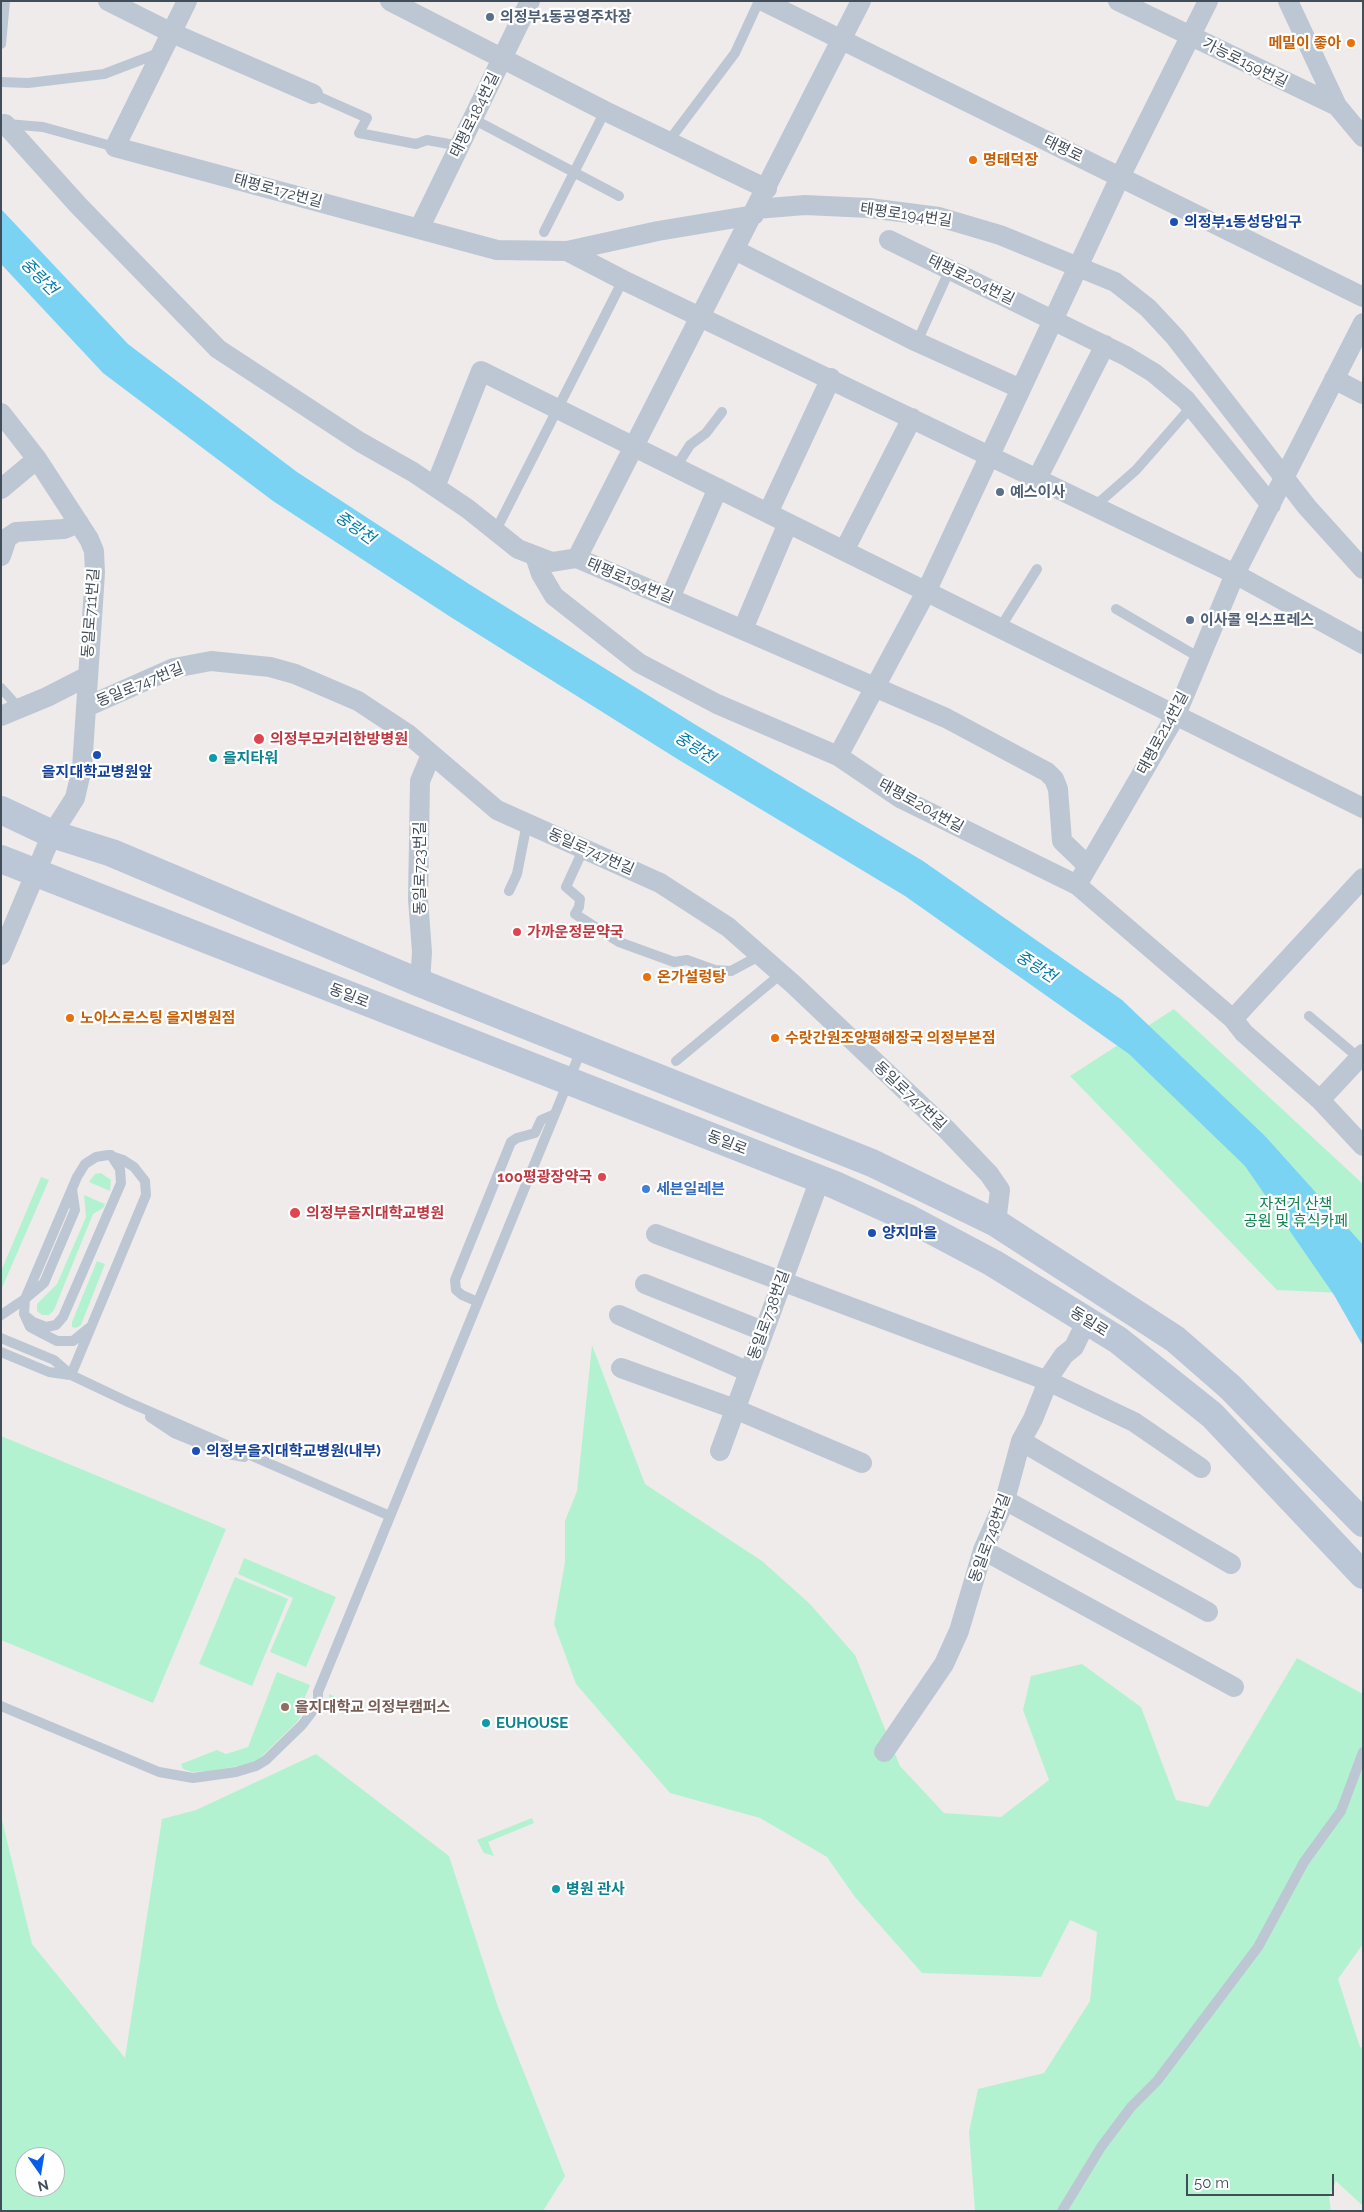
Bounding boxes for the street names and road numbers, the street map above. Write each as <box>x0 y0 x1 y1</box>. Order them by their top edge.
street label: 가능로159번길 <box>1200 35 1290 91</box>
street label: 태평로184번길 <box>447 69 503 161</box>
street label: 태평로 <box>1040 132 1086 166</box>
street label: 태평로172번길 <box>232 171 324 211</box>
street label: 태평로194번길 <box>859 200 953 230</box>
street label: 태평로204번길 <box>925 251 1017 309</box>
street label: 태평로194번길 <box>584 555 676 607</box>
street label: 동일로711번길 <box>79 568 103 658</box>
street label: 동일로747번길 <box>94 659 186 711</box>
street label: 태평로214번길 <box>1134 688 1192 778</box>
street label: 태평로204번길 <box>875 775 967 837</box>
street label: 동일로723번길 <box>411 822 429 914</box>
street label: 동일로747번길 <box>545 825 637 879</box>
street label: 동일로 <box>326 980 372 1012</box>
street label: 동일로747번길 <box>870 1058 950 1134</box>
street label: 동일로 <box>704 1127 750 1159</box>
street label: 동일로738번길 <box>744 1268 794 1362</box>
street label: 동일로 <box>1067 1303 1111 1341</box>
street label: 동일로748번길 <box>966 1491 1014 1585</box>

